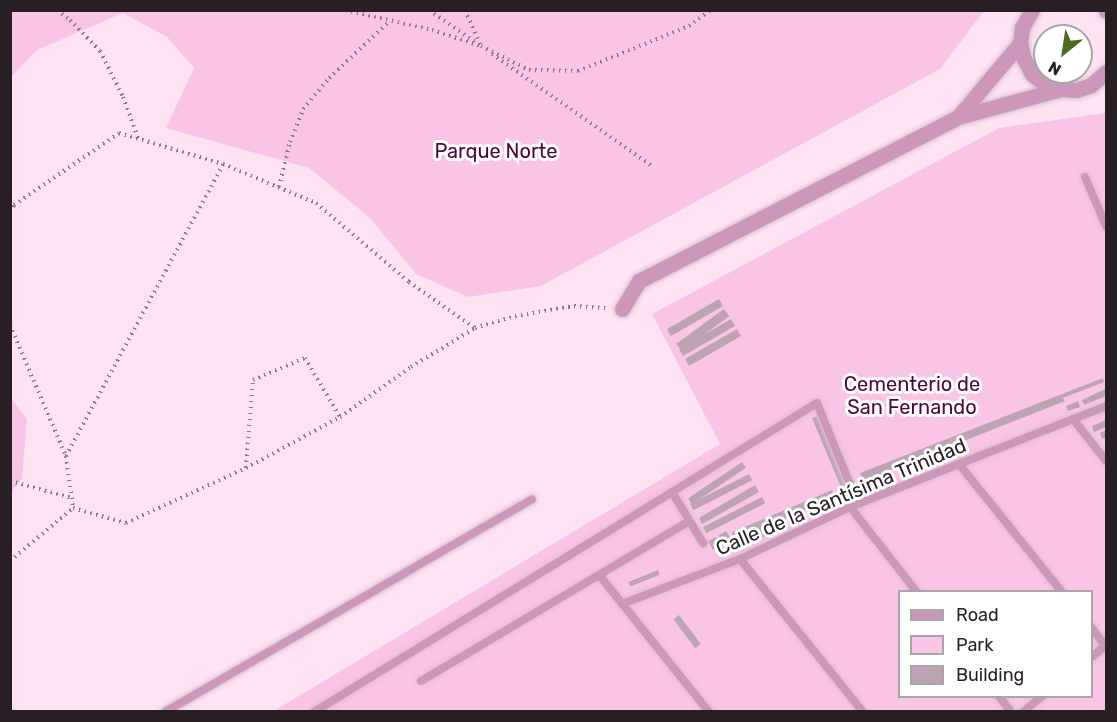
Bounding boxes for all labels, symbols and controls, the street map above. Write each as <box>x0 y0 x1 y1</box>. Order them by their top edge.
north arrow <box>1033 24 1093 84</box>
text: N <box>1045 57 1064 79</box>
park label: Parque Norte <box>434 139 558 163</box>
park label: Cementerio de San Fernando <box>844 372 980 419</box>
street label: Calle de la Santísima Trinidad <box>712 433 970 561</box>
legend <box>898 590 1093 698</box>
text: Road <box>956 604 999 626</box>
text: Park <box>956 634 993 656</box>
text: Building <box>956 664 1024 686</box>

